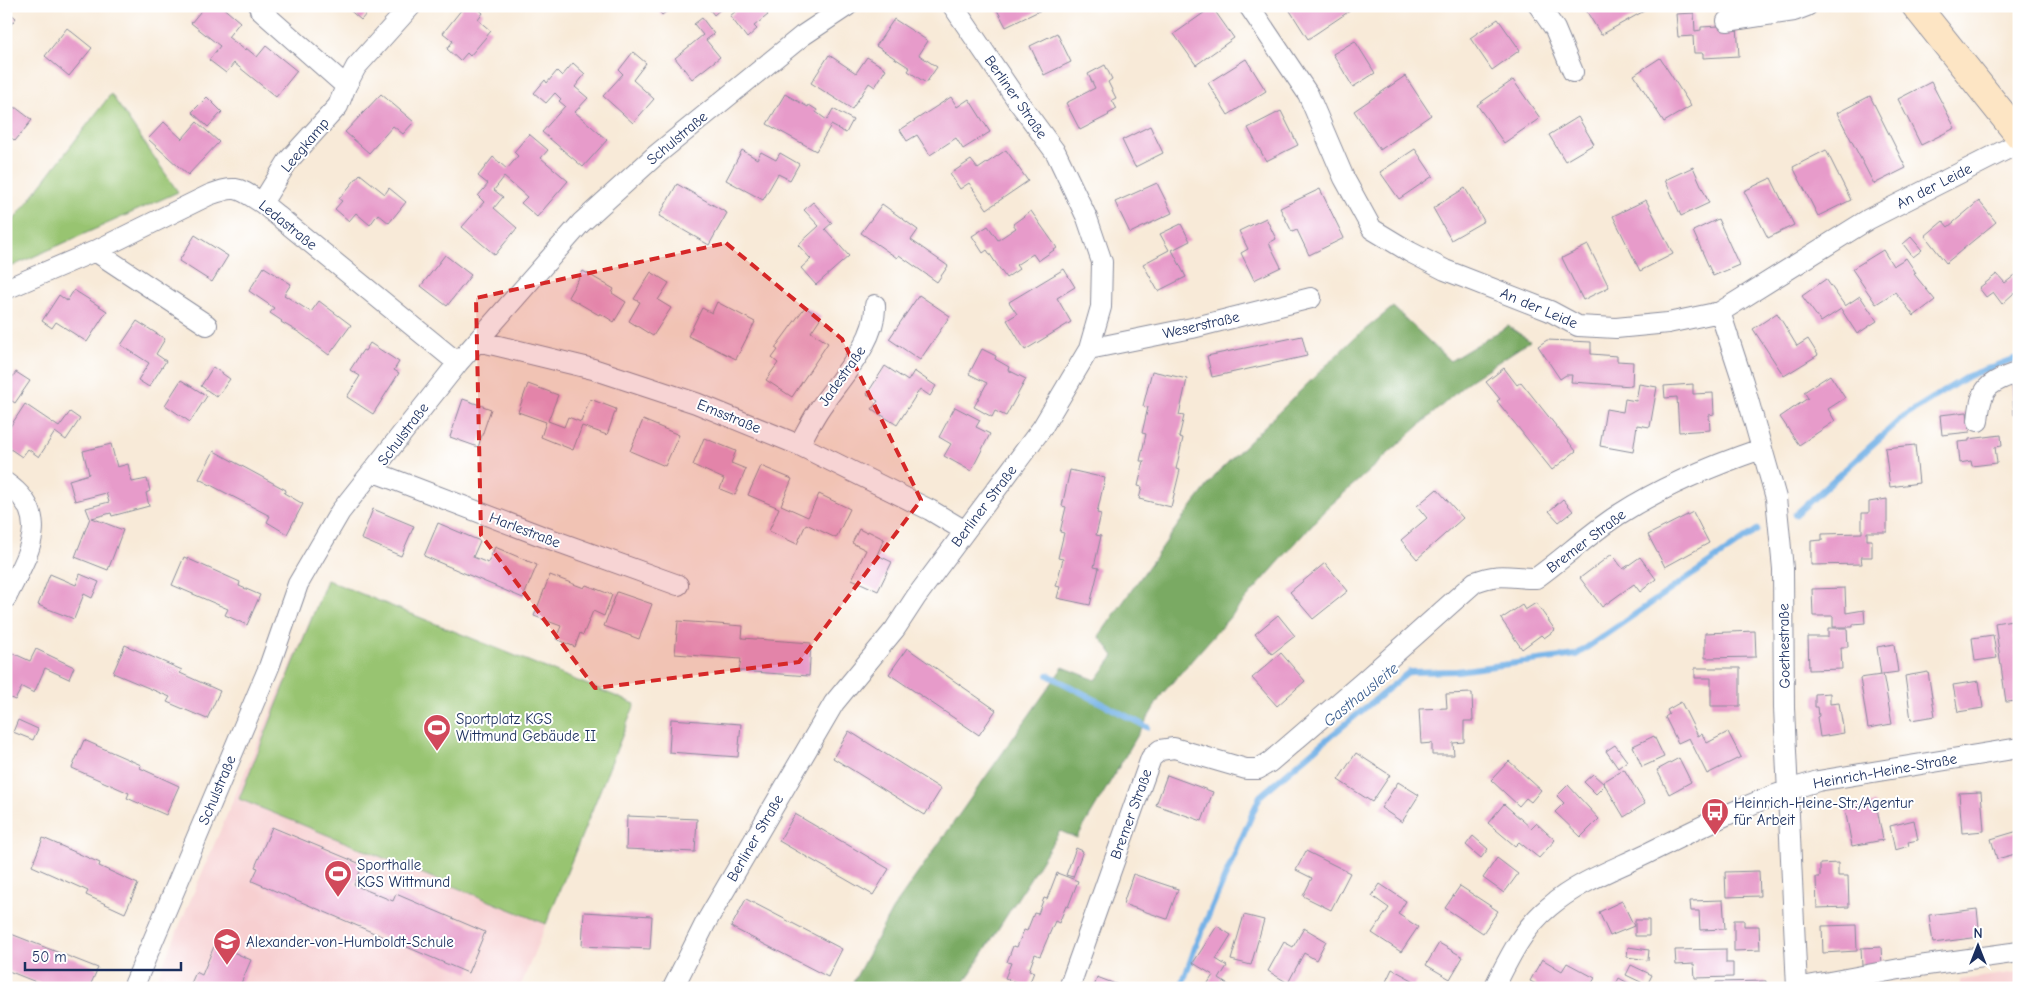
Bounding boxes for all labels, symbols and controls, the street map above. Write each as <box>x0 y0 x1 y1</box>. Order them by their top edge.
street label: Berliner Straße <box>981 52 1052 143</box>
street label: Schulstraße <box>643 107 711 169</box>
street label: Leegkamp <box>277 114 333 176</box>
street label: An der Leide <box>1893 159 1975 213</box>
street label: Ledastraße <box>255 196 321 254</box>
street label: An der Leide <box>1498 284 1581 333</box>
street label: Weserstraße <box>1161 307 1242 343</box>
street label: Jadestraße <box>815 342 870 410</box>
street label: Emsstraße <box>695 395 764 437</box>
street label: Schulstraße <box>374 399 433 469</box>
street label: Berliner Straße <box>947 461 1021 550</box>
street label: Bremer Straße <box>1543 505 1630 577</box>
street label: Harlestraße <box>487 508 564 552</box>
street label: Goethestraße <box>1774 603 1794 689</box>
water label: Gasthausleite <box>1320 659 1402 731</box>
place label: Sportplatz KGS Wittmund Gebäude II <box>456 710 596 745</box>
sports icon: Sportplatz KGS Wittmund Gebäude II <box>422 713 452 752</box>
street label: Heinrich-Heine-Straße <box>1812 749 1959 793</box>
street label: Schulstraße <box>194 752 240 828</box>
street label: Bremer Straße <box>1106 766 1156 862</box>
street label: Berliner Straße <box>723 791 787 885</box>
place label: Heinrich-Heine-Str./Agentur für Arbeit <box>1733 794 1914 829</box>
bus stop icon: Heinrich-Heine-Str./Agentur für Arbeit <box>1700 797 1730 836</box>
place label: Sporthalle KGS Wittmund <box>357 856 450 891</box>
sports icon: Sporthalle KGS Wittmund <box>323 859 353 898</box>
north arrow <box>1952 922 2002 972</box>
text: N <box>1973 925 1983 942</box>
school or university icon: Alexander-von-Humboldt-Schule <box>212 927 242 966</box>
place label: Alexander-von-Humboldt-Schule <box>246 933 454 951</box>
scale bar <box>25 939 181 971</box>
text: 50 m <box>32 948 67 966</box>

